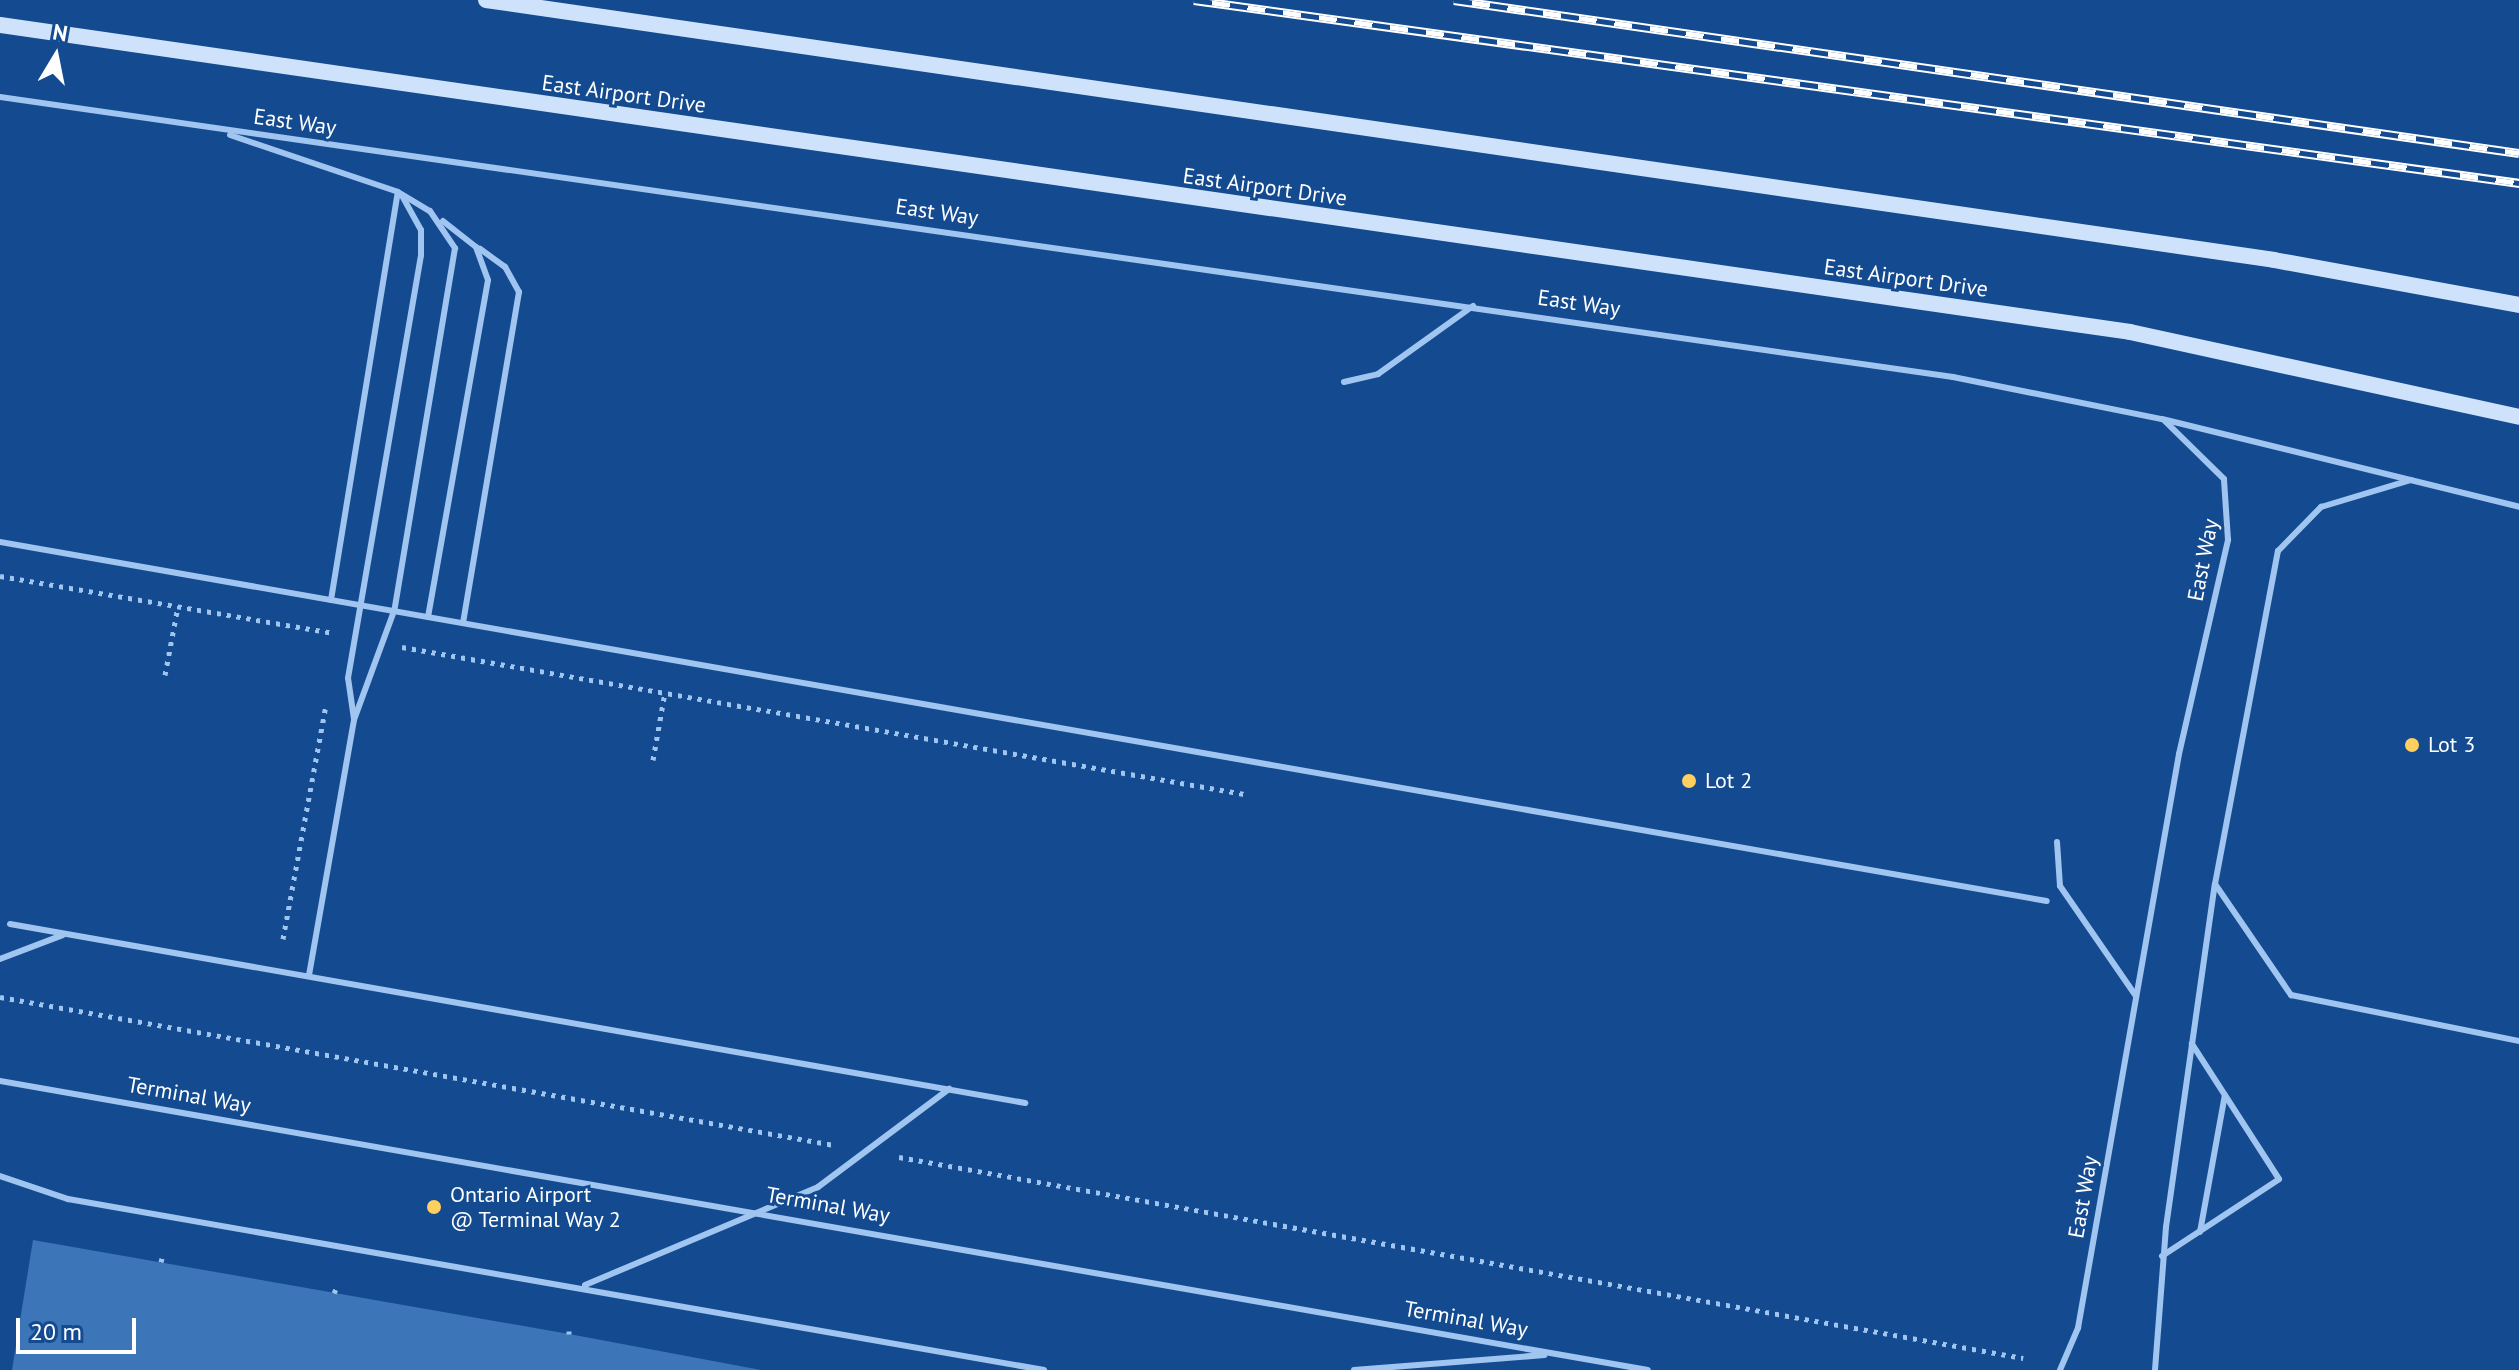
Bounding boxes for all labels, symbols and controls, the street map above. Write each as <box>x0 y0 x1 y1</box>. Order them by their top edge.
north arrow <box>16 16 96 96</box>
text: N <box>51 17 70 47</box>
street label: East Airport Drive <box>540 69 708 119</box>
street label: East Way <box>252 103 338 141</box>
street label: East Airport Drive <box>1181 162 1349 212</box>
street label: East Way <box>894 193 980 231</box>
street label: East Airport Drive <box>1822 253 1990 303</box>
street label: East Way <box>1536 284 1622 322</box>
street label: East Way <box>2182 516 2224 604</box>
place label: Lot 3 <box>2428 732 2475 758</box>
marker: Lot 3 <box>2403 736 2421 754</box>
place label: Lot 2 <box>1705 768 1752 794</box>
marker: Lot 2 <box>1680 772 1698 790</box>
street label: Terminal Way <box>125 1071 253 1119</box>
street label: East Way <box>2063 1153 2103 1241</box>
place label: Ontario Airport @ Terminal Way 2 <box>450 1181 623 1232</box>
street label: Terminal Way <box>764 1181 892 1229</box>
marker: Ontario Airport @ Terminal Way 2 <box>425 1198 443 1216</box>
street label: Terminal Way <box>1402 1295 1530 1343</box>
scale bar <box>20 1302 140 1352</box>
text: 20 m <box>30 1316 82 1347</box>

